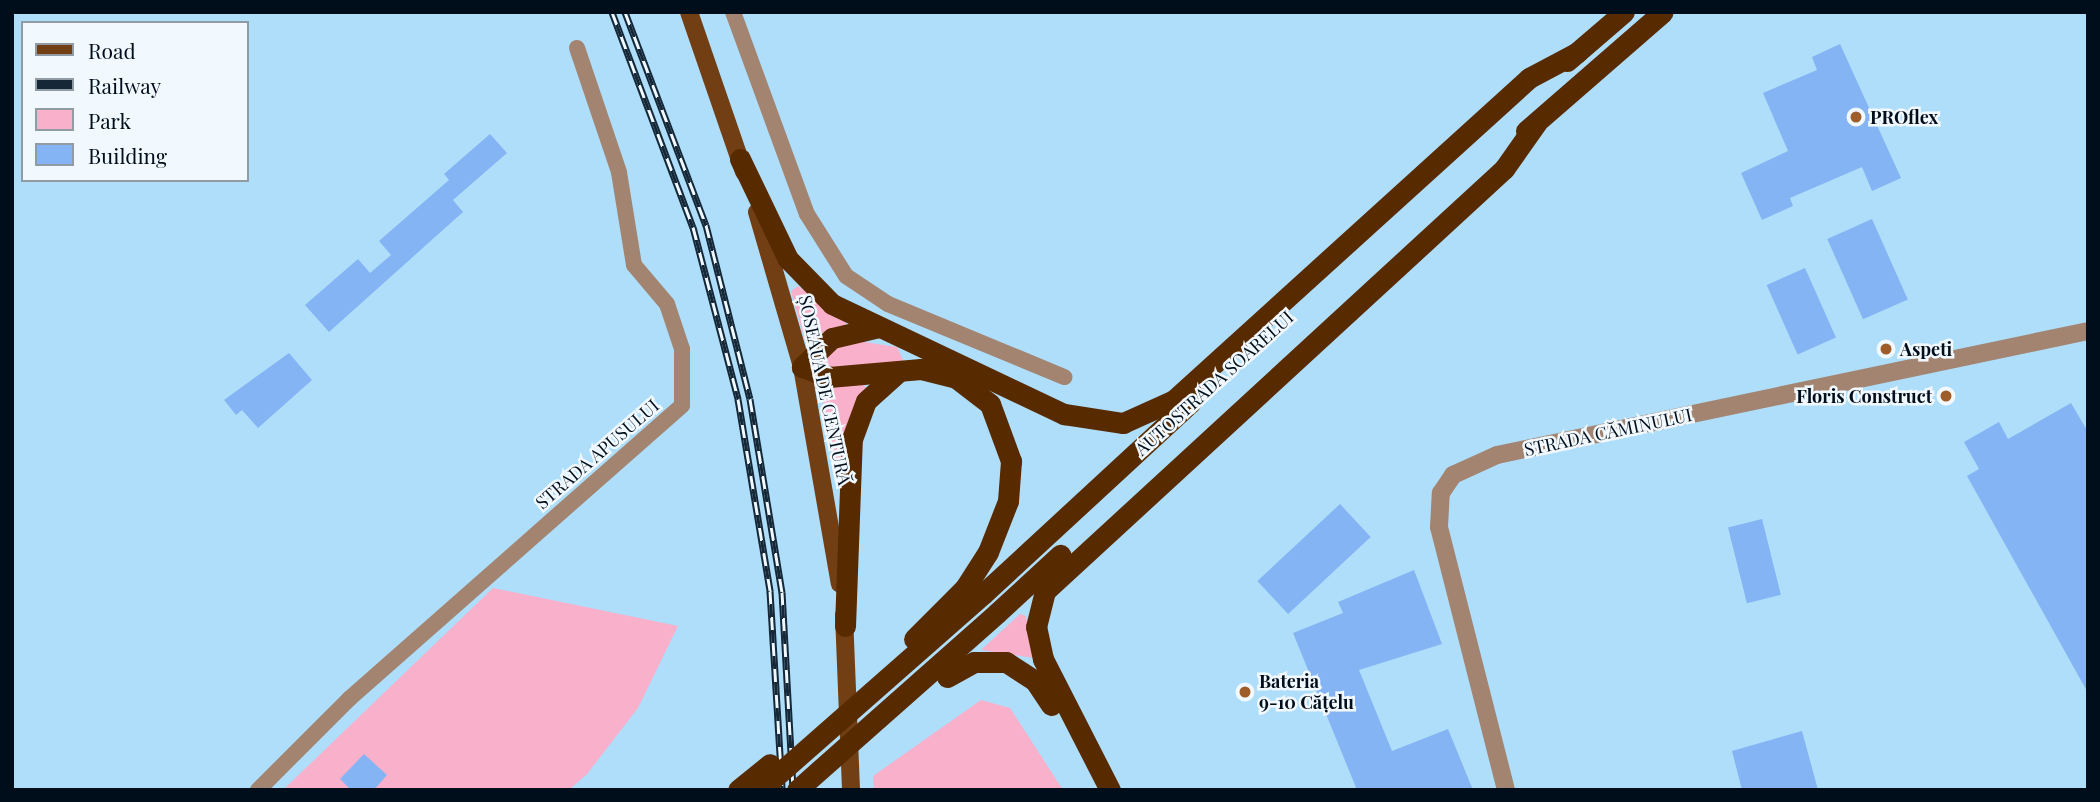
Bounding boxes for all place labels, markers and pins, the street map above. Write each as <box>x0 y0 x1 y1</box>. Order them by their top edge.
place label: PROflex <box>1870 106 1938 128</box>
marker: PROflex <box>1848 109 1864 125</box>
place label: Aspeti <box>1900 338 1952 360</box>
marker: Aspeti <box>1878 341 1894 357</box>
place label: Floris Construct <box>1796 385 1932 407</box>
marker: Floris Construct <box>1938 388 1954 404</box>
place label: Bateria 9-10 Cățelu <box>1259 671 1354 714</box>
marker: Bateria 9-10 Cățelu <box>1237 684 1253 700</box>

